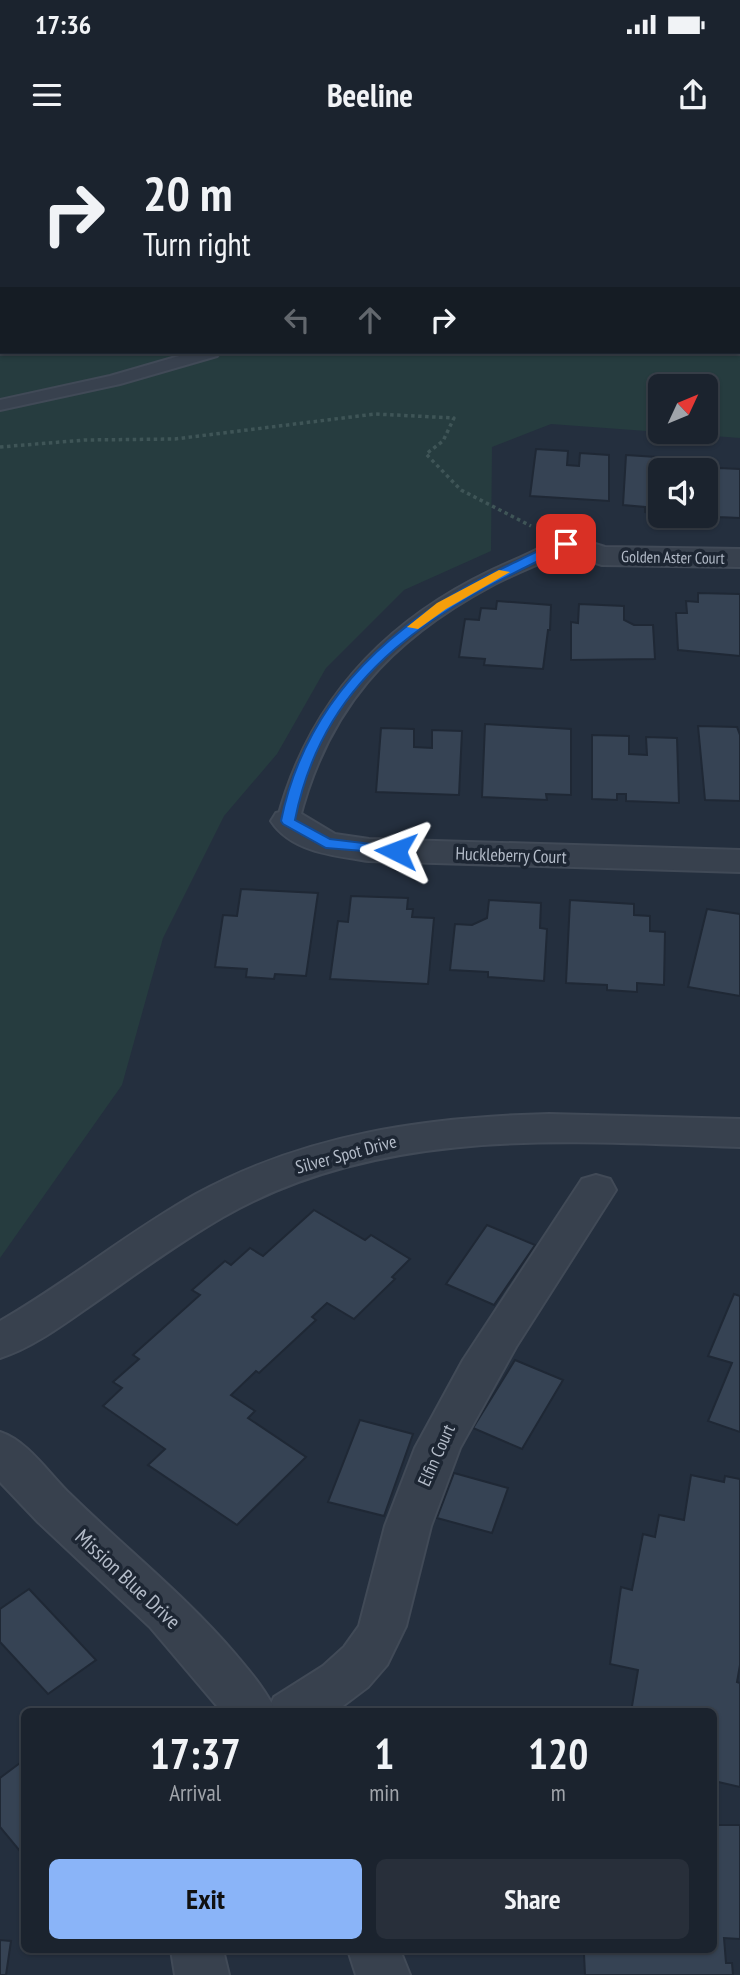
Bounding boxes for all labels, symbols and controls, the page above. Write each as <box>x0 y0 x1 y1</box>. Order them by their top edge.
text: 17:36 <box>35 8 91 41</box>
text: Beeline <box>327 74 413 116</box>
icon: menu <box>28 76 66 114</box>
icon: share <box>674 76 712 114</box>
text: 20 m <box>143 161 232 225</box>
icon: right <box>28 168 119 259</box>
text: Turn right <box>143 223 251 265</box>
icon: left <box>278 301 316 339</box>
icon: ahead <box>351 301 389 339</box>
icon: right <box>424 301 462 339</box>
north arrow <box>648 374 718 444</box>
map controls <box>648 374 718 528</box>
button: sound <box>648 458 718 528</box>
pin <box>536 514 596 574</box>
icon: arrive <box>547 525 585 563</box>
street label: Golden Aster Court <box>621 546 726 568</box>
position arrow <box>359 814 433 888</box>
street label: Huckleberry Court <box>455 842 567 868</box>
street label: Silver Spot Drive <box>293 1129 399 1179</box>
street label: Elfin Court <box>412 1421 460 1489</box>
street label: Mission Blue Drive <box>70 1523 186 1635</box>
text: 17:37 <box>150 1726 241 1781</box>
text: 1 <box>374 1726 394 1781</box>
text: 120 <box>528 1726 588 1781</box>
text: Arrival <box>169 1778 221 1807</box>
text: min <box>369 1778 399 1807</box>
text: m <box>551 1778 566 1807</box>
button: Exit <box>49 1859 362 1939</box>
button: Share <box>376 1859 689 1939</box>

